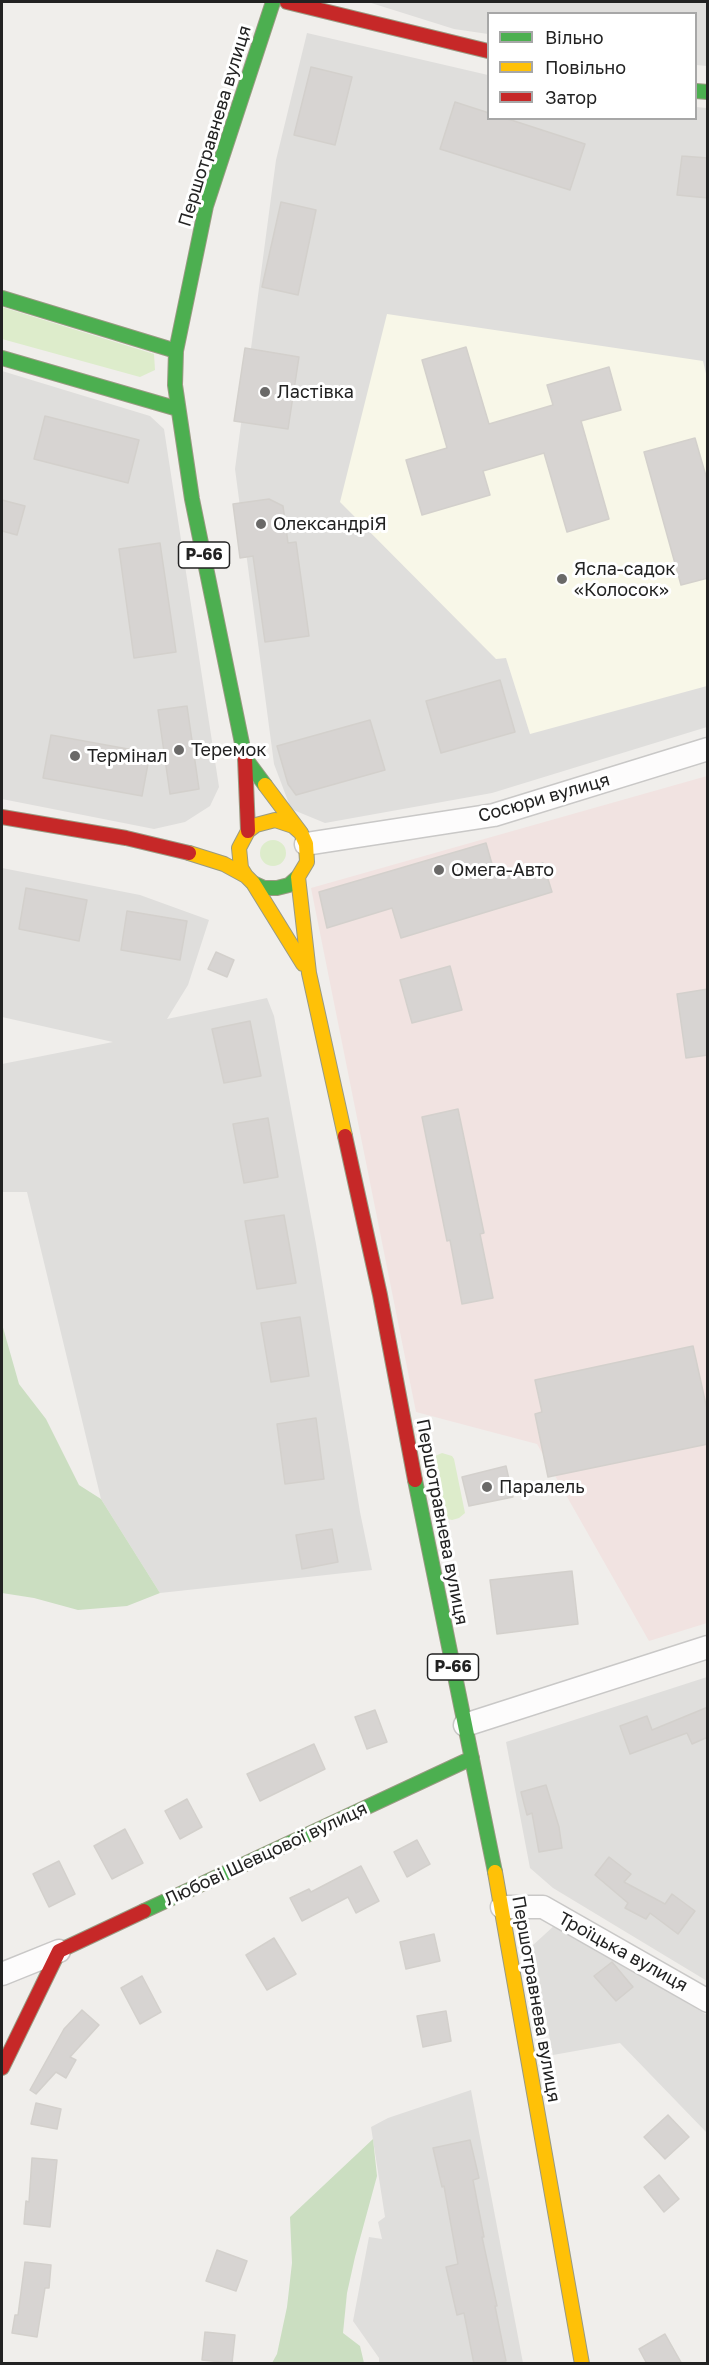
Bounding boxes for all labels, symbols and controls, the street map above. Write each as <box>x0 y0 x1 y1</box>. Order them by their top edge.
legend <box>487 12 697 120</box>
street label: Першотравнева вулиця <box>174 23 256 229</box>
text: Вільно <box>545 26 604 48</box>
text: Повільно <box>545 56 626 78</box>
text: Затор <box>545 86 597 108</box>
place label: Ластівка <box>277 381 354 403</box>
marker: Ластівка <box>258 385 272 399</box>
place label: ОлександріЯ <box>273 513 387 535</box>
marker: ОлександріЯ <box>254 517 268 531</box>
road number: Р-66 <box>178 542 230 568</box>
place label: Ясла-садок «Колосок» <box>574 558 676 600</box>
marker: Ясла-садок «Колосок» <box>555 572 569 586</box>
place label: Теремок <box>191 739 267 761</box>
marker: Теремок <box>172 743 186 757</box>
place label: Термінал <box>87 745 168 767</box>
marker: Термінал <box>68 749 82 763</box>
street label: Сосюри вулиця <box>476 769 612 827</box>
place label: Омега-Авто <box>451 859 554 881</box>
marker: Омега-Авто <box>432 863 446 877</box>
street label: Першотравнева вулиця <box>411 1417 473 1627</box>
place label: Паралель <box>499 1476 585 1498</box>
marker: Паралель <box>480 1480 494 1494</box>
road number: Р-66 <box>428 1654 478 1680</box>
street label: Любові Шевцової вулиця <box>161 1798 371 1910</box>
street label: Першотравнева вулиця <box>507 1894 565 2104</box>
street label: Троїцька вулиця <box>555 1908 691 1996</box>

